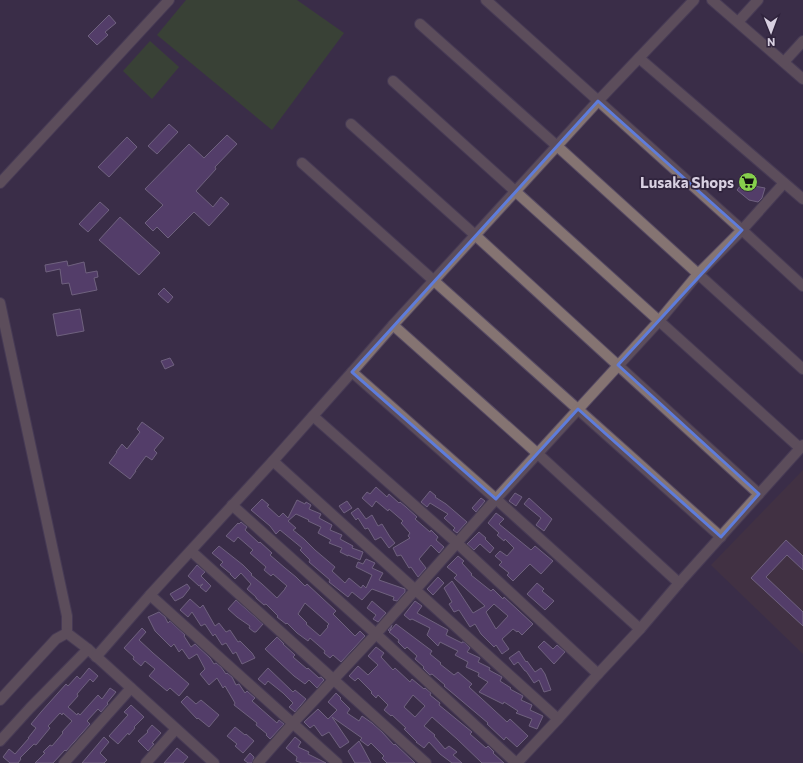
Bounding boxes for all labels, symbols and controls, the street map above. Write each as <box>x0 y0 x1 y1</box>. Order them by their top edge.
north arrow <box>751 12 791 52</box>
text: N <box>767 36 775 49</box>
supermarket icon: Lusaka Shops <box>737 171 759 193</box>
place label: Lusaka Shops <box>640 173 734 191</box>

